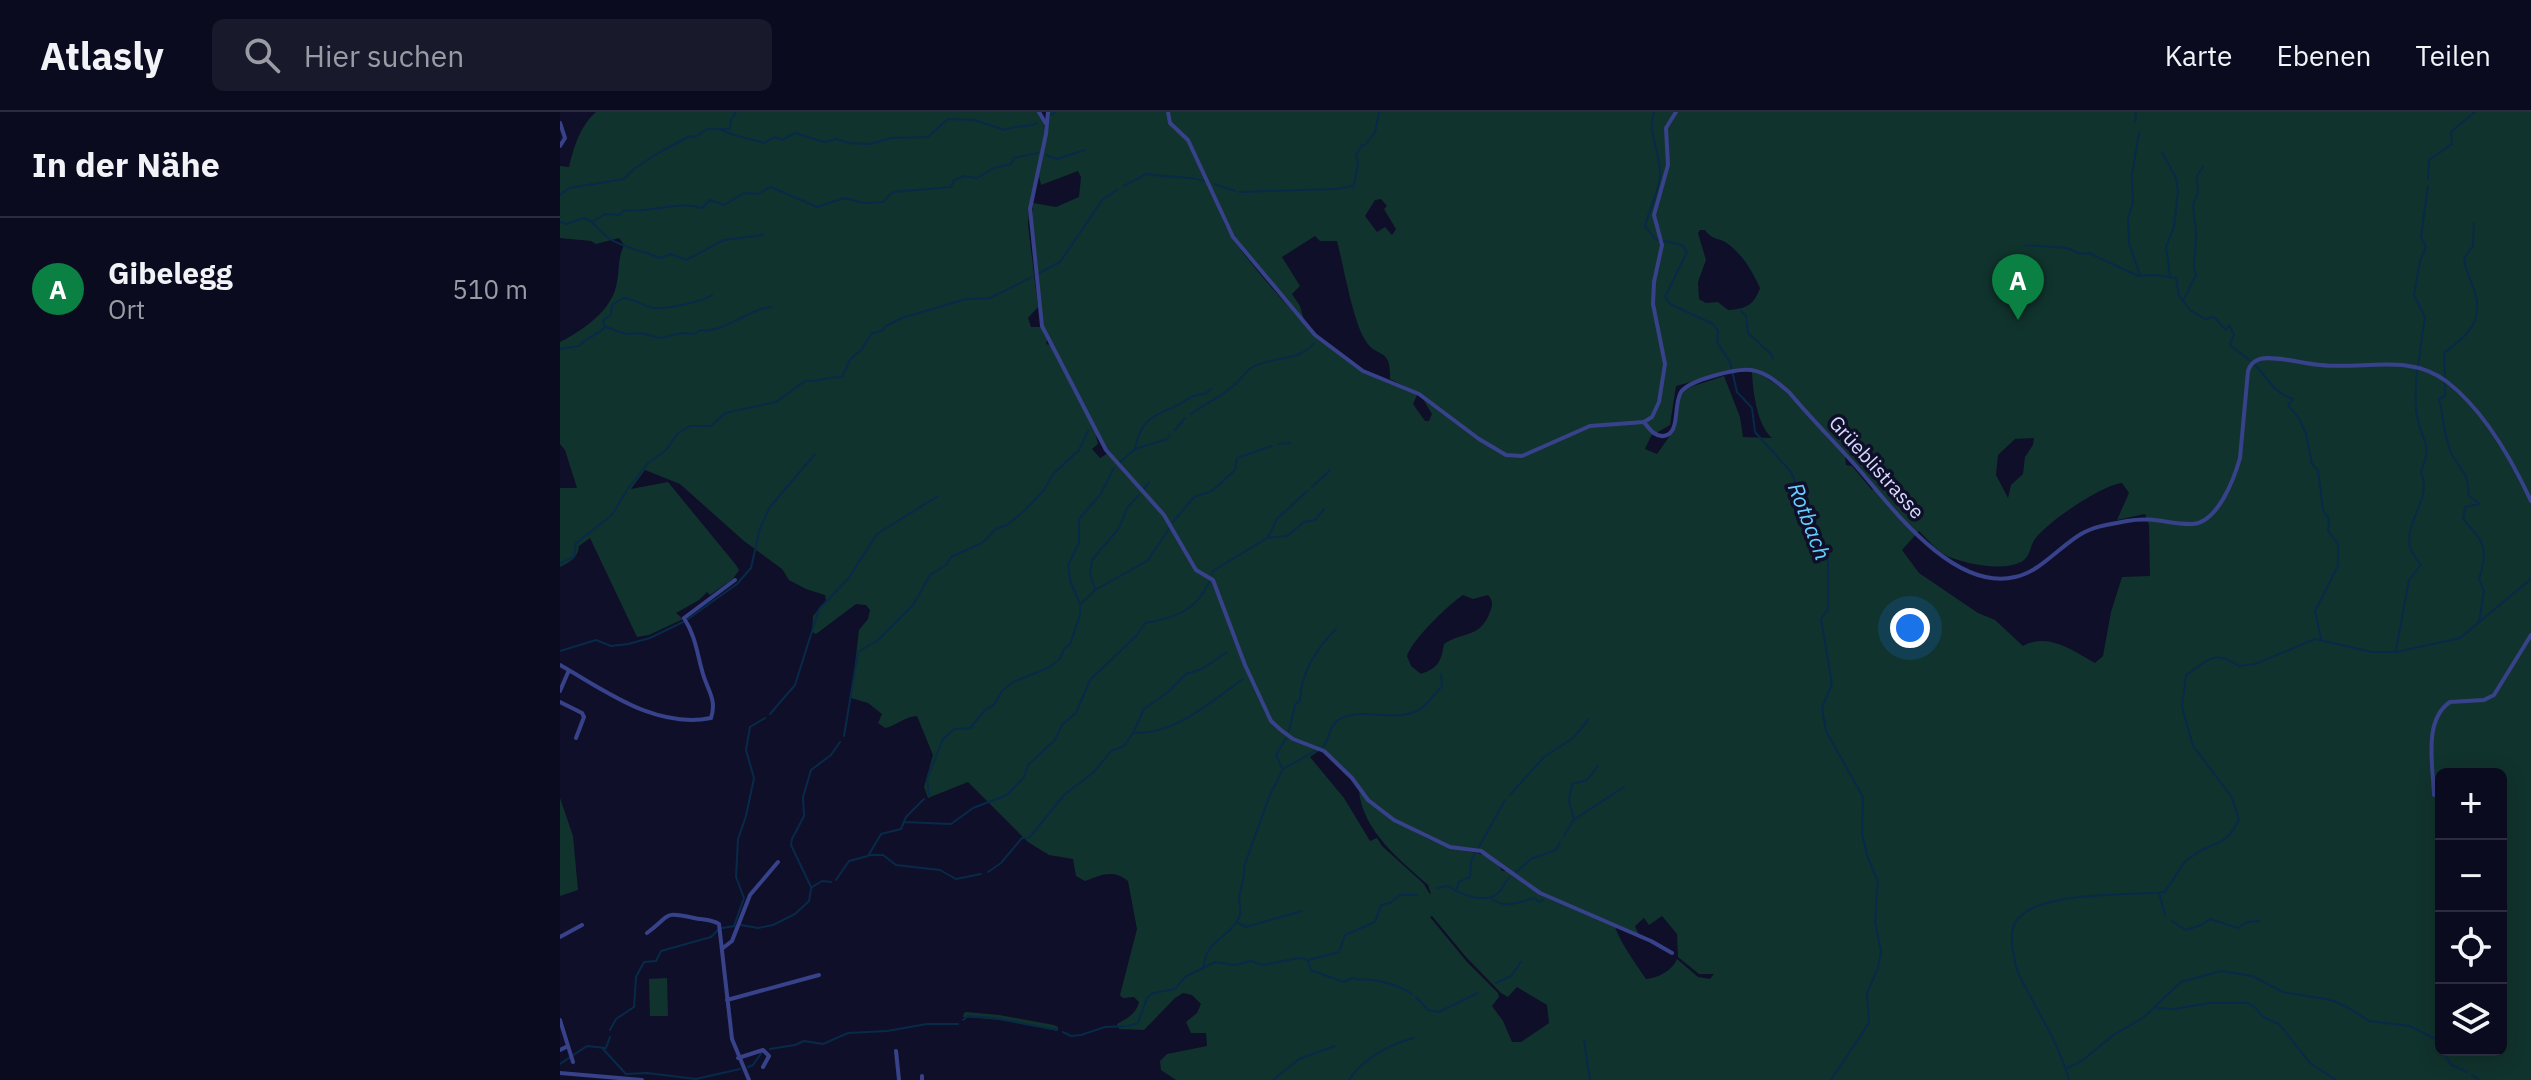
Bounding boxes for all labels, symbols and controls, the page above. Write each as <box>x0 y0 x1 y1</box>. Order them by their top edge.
search box <box>212 19 772 91</box>
text: Atlasly <box>40 31 164 80</box>
icon: search <box>240 33 284 77</box>
text: Hier suchen <box>304 36 464 75</box>
text: Karte <box>2165 37 2232 74</box>
text: Ebenen <box>2276 37 2372 74</box>
text: Teilen <box>2416 37 2491 74</box>
text: In der Nähe <box>32 142 220 186</box>
text: Gibelegg <box>108 253 233 292</box>
pin: A <box>1992 254 2044 320</box>
text: A <box>49 272 67 306</box>
text: 510 m <box>452 272 528 306</box>
text: Ort <box>108 292 145 326</box>
street label: Grüeblistrasse <box>1823 409 1931 525</box>
water label: Rotbach <box>1782 478 1838 564</box>
your location <box>1890 608 1930 648</box>
map controls <box>2435 768 2507 1056</box>
button: + <box>2435 768 2507 840</box>
button: − <box>2435 840 2507 912</box>
button: locate <box>2435 912 2507 984</box>
button: layers <box>2435 984 2507 1056</box>

